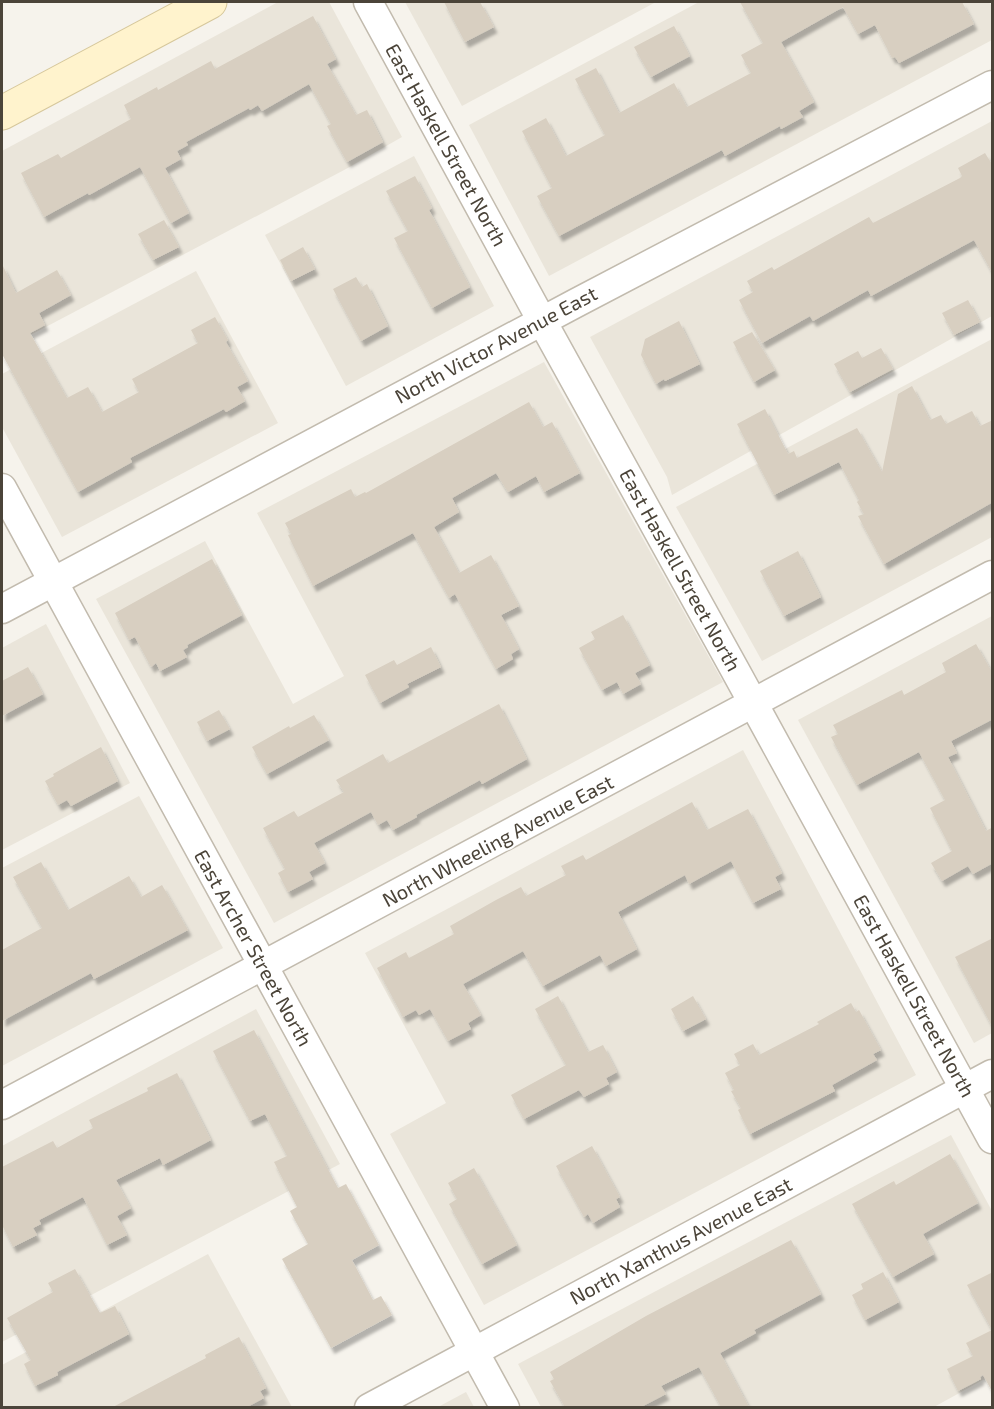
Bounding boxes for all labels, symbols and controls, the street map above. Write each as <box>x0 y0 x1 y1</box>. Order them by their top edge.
street label: East Haskell Street North <box>381 39 513 250</box>
street label: North Victor Avenue East <box>390 280 601 408</box>
street label: East Haskell Street North <box>615 464 747 675</box>
street label: North Wheeling Avenue East <box>378 769 617 911</box>
street label: East Archer Street North <box>190 845 318 1050</box>
street label: East Haskell Street North <box>849 890 981 1101</box>
street label: North Xanthus Avenue East <box>565 1171 796 1309</box>

